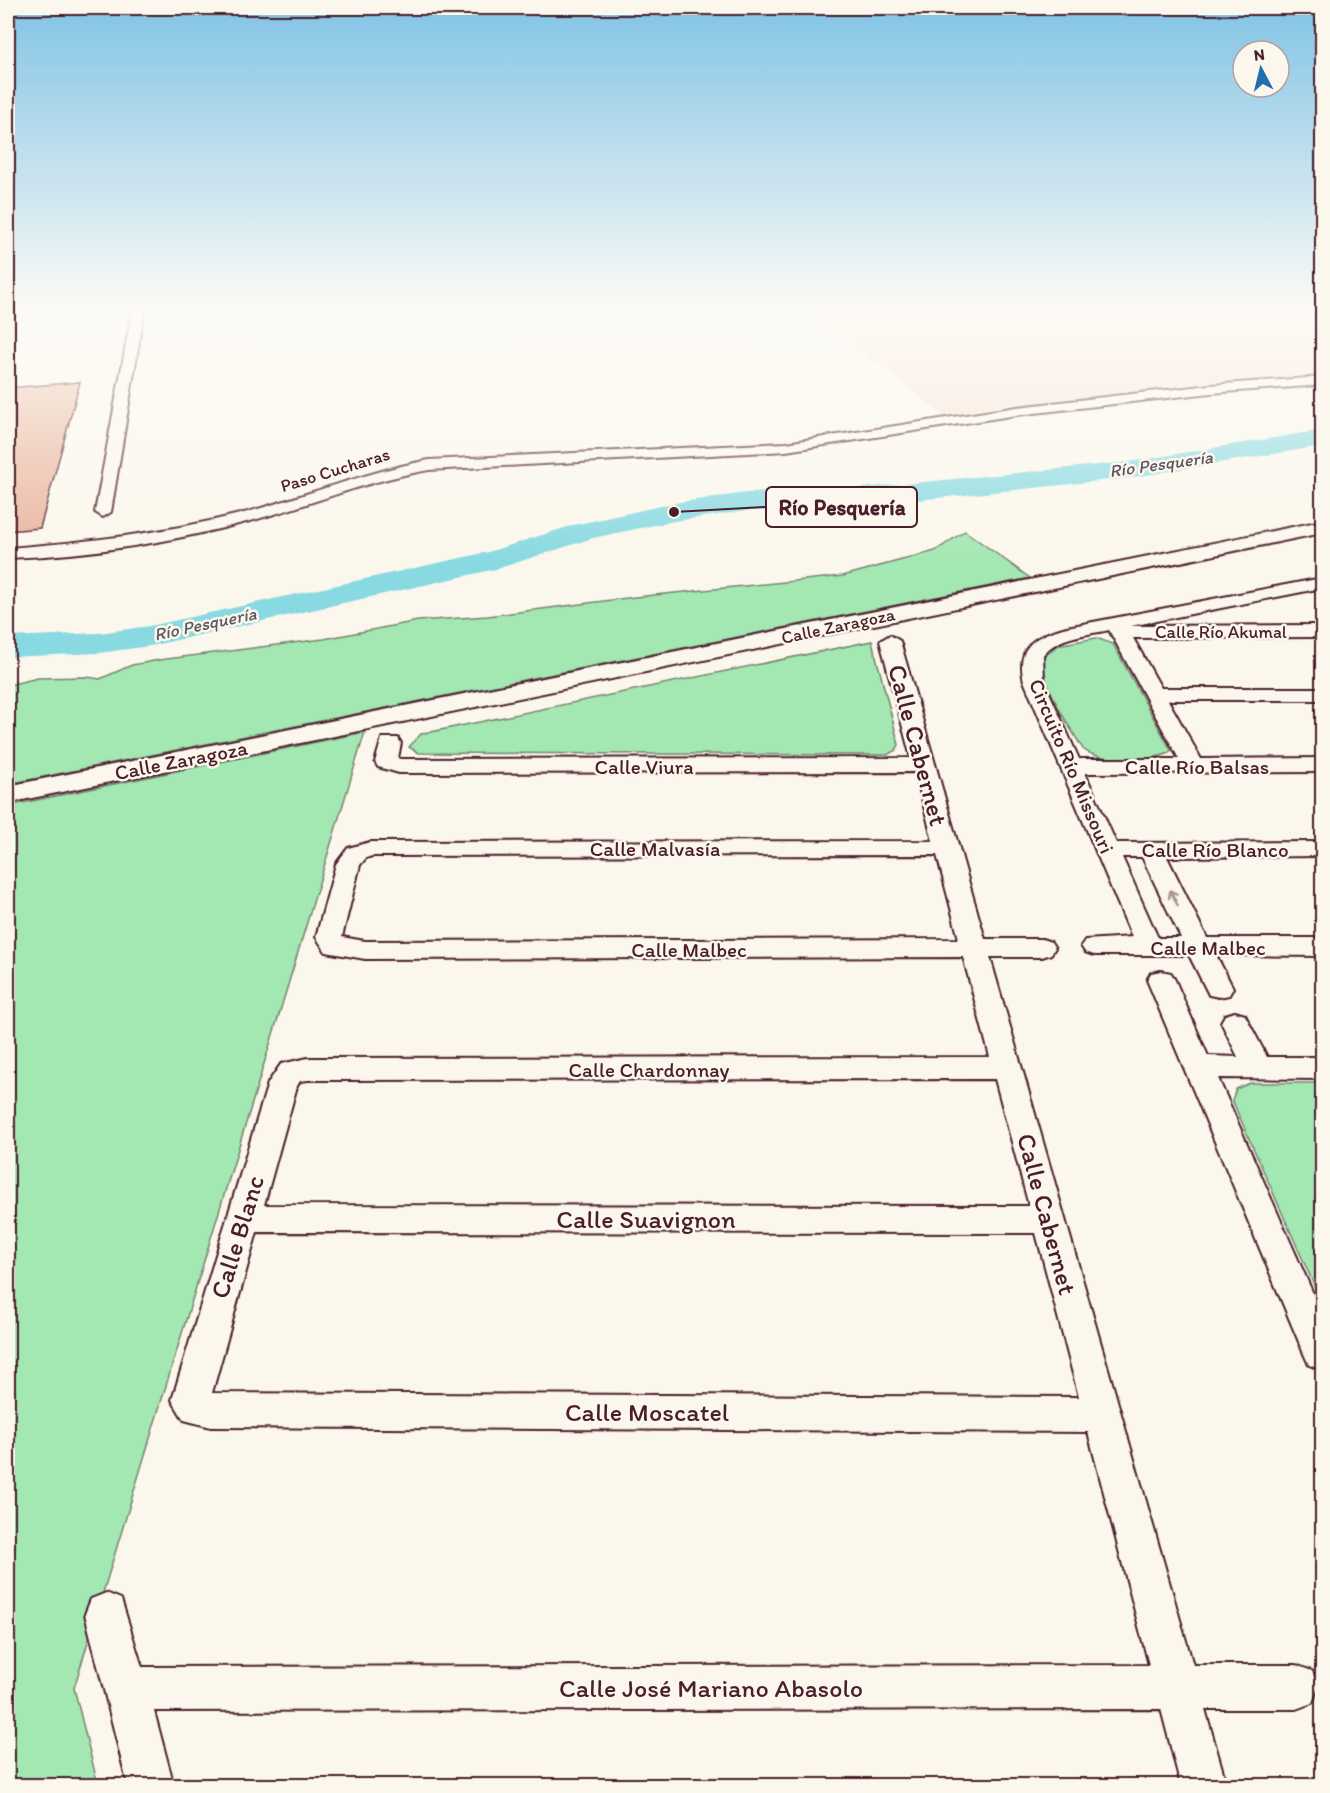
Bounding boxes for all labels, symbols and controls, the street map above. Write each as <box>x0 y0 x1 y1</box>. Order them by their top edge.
north arrow <box>1231 39 1291 99</box>
text: N <box>1253 45 1266 65</box>
street label: Paso Cucharas <box>278 443 392 497</box>
water label: Río Pesquería <box>1108 446 1215 482</box>
callout: Río Pesquería <box>766 487 917 527</box>
text: Río Pesquería <box>778 494 906 521</box>
water label: Río Pesquería <box>152 602 259 646</box>
street label: Calle Zaragoza <box>779 603 898 649</box>
street label: Calle Río Akumal <box>1155 621 1287 643</box>
street label: Calle Cabernet <box>881 661 955 829</box>
street label: Circuito Río Missouri <box>1024 675 1120 857</box>
street label: Calle Zaragoza <box>112 735 250 785</box>
street label: Calle Viura <box>594 754 694 779</box>
street label: Calle Río Balsas <box>1125 754 1269 779</box>
street label: Calle Malvasía <box>590 836 720 861</box>
street label: Calle Río Blanco <box>1141 837 1289 862</box>
one-way arrow <box>1168 890 1180 908</box>
street label: Calle Malbec <box>1150 935 1266 960</box>
street label: Calle Malbec <box>631 937 747 962</box>
street label: Calle Chardonnay <box>569 1057 730 1082</box>
street label: Calle Cabernet <box>1010 1130 1084 1298</box>
street label: Calle Blanc <box>203 1171 271 1302</box>
street label: Calle Suavignon <box>556 1203 736 1235</box>
street label: Calle Moscatel <box>565 1396 729 1428</box>
street label: Calle José Mariano Abasolo <box>559 1672 863 1704</box>

